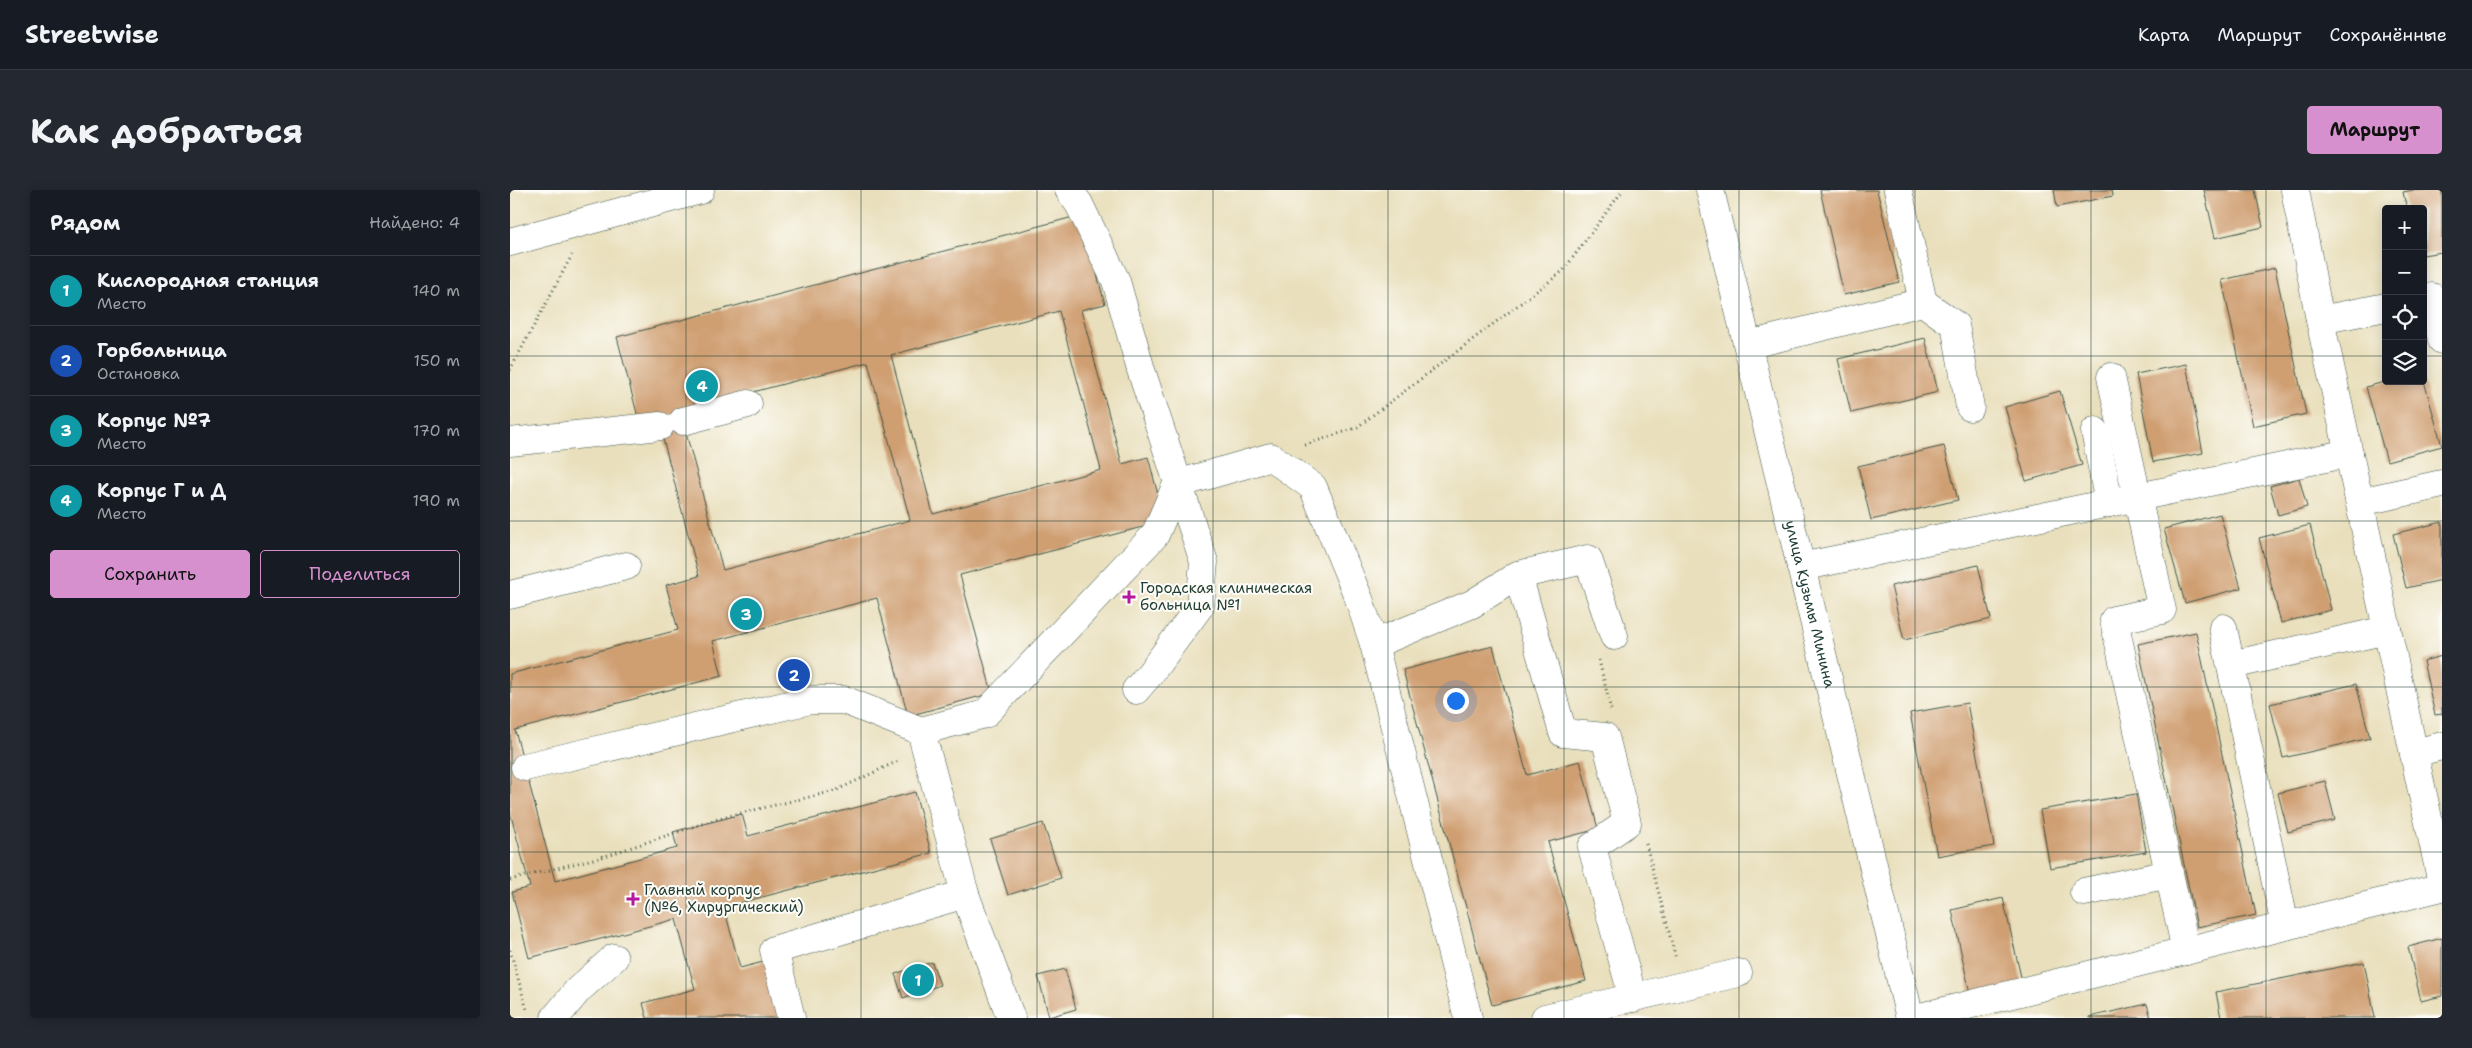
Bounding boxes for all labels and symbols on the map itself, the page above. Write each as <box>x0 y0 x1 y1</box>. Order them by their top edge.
pin: 4 <box>686 367 718 405</box>
street label: улица Кузьмы Минина <box>1780 518 1840 691</box>
place label: Городская клиническая больница №1 <box>1140 578 1312 615</box>
marker: Городская клиническая больница №1 <box>1122 590 1136 604</box>
pin: 3 <box>730 595 762 633</box>
pin: 2 <box>778 656 810 694</box>
your location <box>1443 688 1469 714</box>
place label: Главный корпус (№6, Хирургический) <box>644 880 804 917</box>
marker: Главный корпус (№6, Хирургический) <box>626 892 640 906</box>
pin: 1 <box>902 961 934 999</box>

